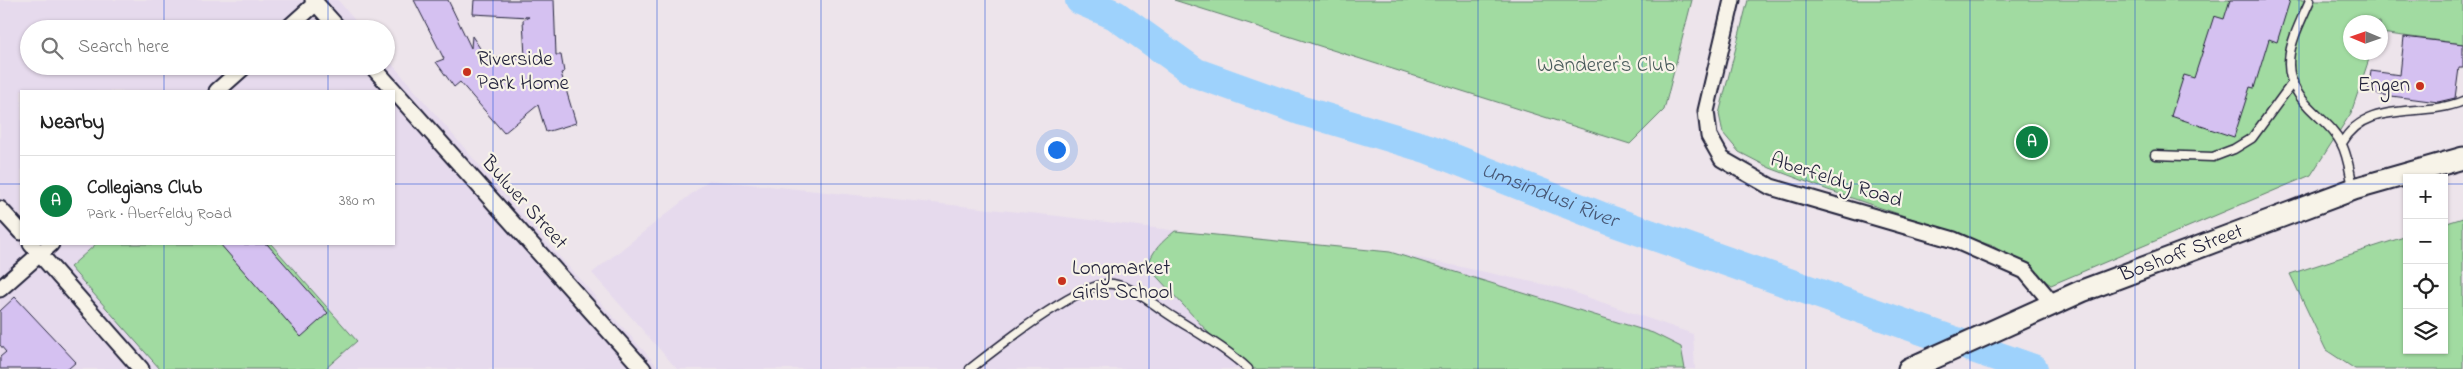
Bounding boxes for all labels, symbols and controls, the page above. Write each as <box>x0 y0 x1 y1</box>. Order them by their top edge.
north arrow <box>2343 15 2388 60</box>
search box <box>20 20 395 75</box>
icon: search <box>38 34 66 62</box>
text: Search here <box>78 34 169 61</box>
place label: Riverside Park Home <box>477 45 570 99</box>
park label: Wanderer's Club <box>1537 51 1675 81</box>
marker: Riverside Park Home <box>461 66 473 78</box>
place label: Engen <box>2358 71 2410 103</box>
marker: Engen <box>2414 80 2426 92</box>
text: Nearby <box>40 108 104 138</box>
pin: A <box>2016 123 2048 161</box>
your location <box>1044 137 1070 163</box>
street label: Aberfeldy Road <box>1766 146 1906 218</box>
street label: Bulwer Street <box>473 149 574 257</box>
water label: Umsindusi River <box>1476 155 1625 239</box>
map controls <box>2403 174 2448 354</box>
button: + <box>2403 174 2448 219</box>
text: Collegians Club <box>87 175 202 202</box>
text: A <box>51 189 61 213</box>
text: 380 m <box>339 189 375 213</box>
text: Park · Aberfeldy Road <box>87 202 232 226</box>
street label: Boshoff Street <box>2114 217 2248 291</box>
button: − <box>2403 219 2448 264</box>
place label: Longmarket Girls School <box>1072 254 1172 308</box>
button: locate <box>2403 264 2448 309</box>
marker: Longmarket Girls School <box>1056 275 1068 287</box>
button: layers <box>2403 309 2448 354</box>

